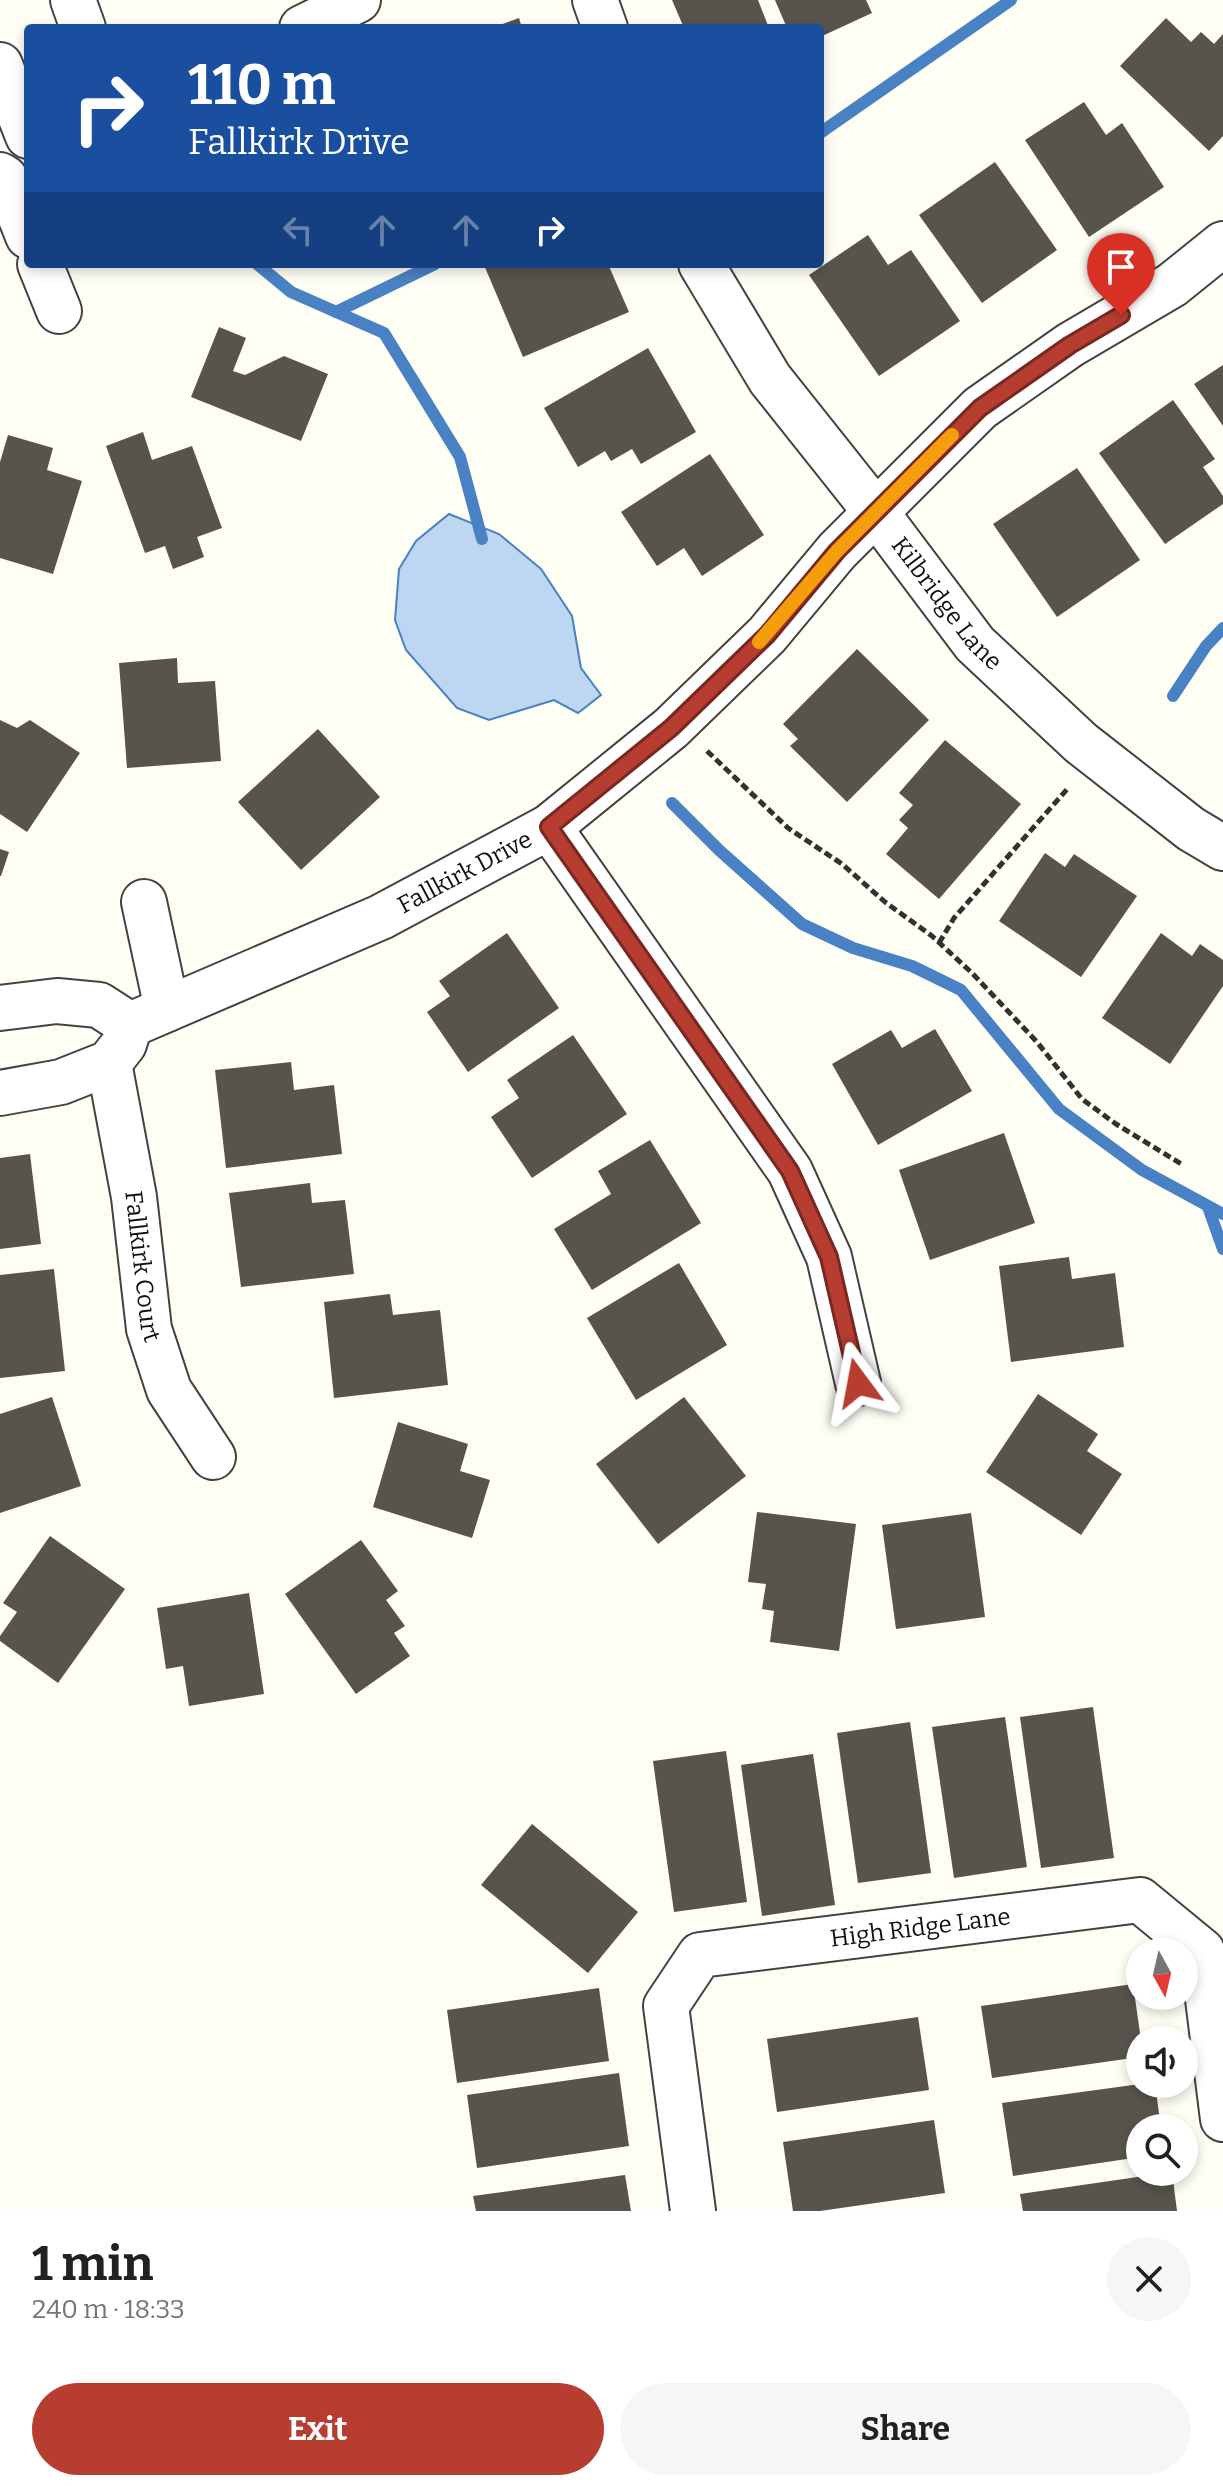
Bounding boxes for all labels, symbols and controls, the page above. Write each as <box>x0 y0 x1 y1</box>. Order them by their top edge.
text: 110 m <box>188 52 335 119</box>
icon: right <box>56 56 160 160</box>
text: Fallkirk Drive <box>188 120 410 164</box>
icon: left <box>276 208 320 252</box>
icon: ahead <box>360 208 404 252</box>
icon: ahead <box>444 208 488 252</box>
icon: right <box>528 208 572 252</box>
pin <box>1087 233 1155 315</box>
icon: arrive <box>1099 245 1143 289</box>
street label: Kilbridge Lane <box>886 532 1008 676</box>
street label: Fallkirk Drive <box>393 825 537 919</box>
street label: Fallkirk Court <box>119 1189 166 1346</box>
position arrow <box>816 1341 900 1425</box>
street label: High Ridge Lane <box>828 1902 1012 1953</box>
north arrow <box>1126 1938 1198 2010</box>
map controls <box>1126 1938 1198 2186</box>
button: sound <box>1126 2026 1198 2098</box>
button: search <box>1126 2114 1198 2186</box>
text: 1 min <box>32 2235 153 2293</box>
button: close <box>1107 2237 1191 2321</box>
text: 240 m · 18:33 <box>32 2294 185 2325</box>
button: Exit <box>32 2383 604 2475</box>
button: Share <box>620 2383 1191 2475</box>

